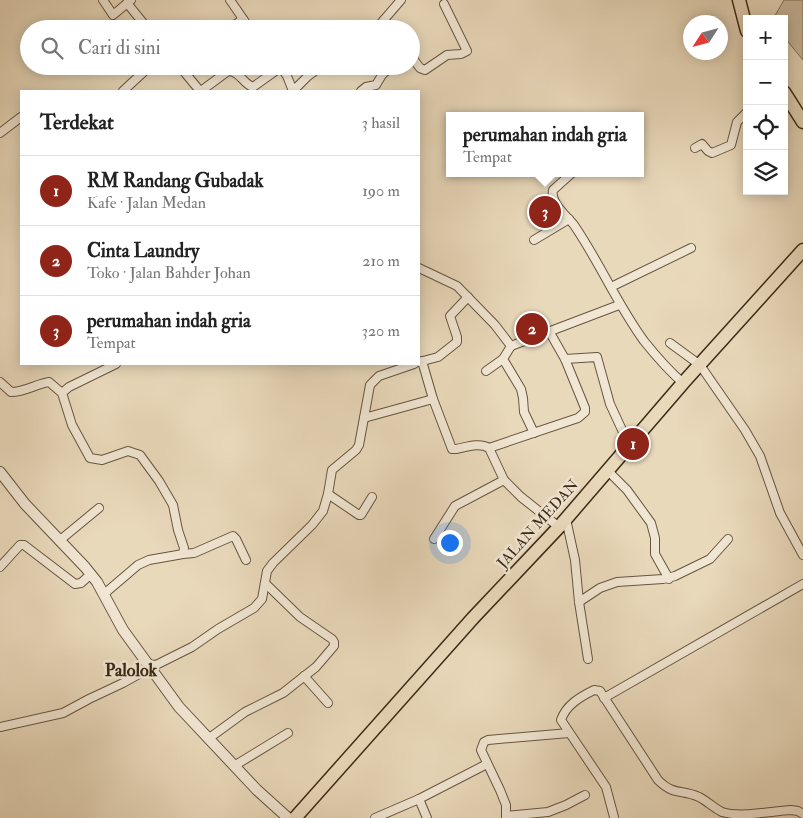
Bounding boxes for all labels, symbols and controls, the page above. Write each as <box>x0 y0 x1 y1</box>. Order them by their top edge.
north arrow <box>683 15 728 60</box>
map controls <box>743 15 788 195</box>
button: + <box>743 15 788 60</box>
search box <box>20 20 420 75</box>
icon: search <box>38 34 66 62</box>
text: Cari di sini <box>78 36 161 60</box>
button: − <box>743 60 788 105</box>
button: locate <box>743 105 788 150</box>
text: Terdekat <box>40 109 114 136</box>
popup <box>446 112 644 177</box>
text: 3 hasil <box>362 113 400 133</box>
text: perumahan indah gria <box>463 123 627 147</box>
text: Tempat <box>463 147 512 167</box>
button: layers <box>743 150 788 195</box>
text: RM Randang Gubadak <box>87 169 264 193</box>
text: 1 <box>53 181 59 201</box>
text: 190 m <box>362 181 400 201</box>
text: Kafe · Jalan Medan <box>87 193 206 213</box>
pin: 3 <box>529 193 561 231</box>
text: Cinta Laundry <box>87 239 199 263</box>
text: 2 <box>52 251 60 271</box>
text: 210 m <box>362 251 400 271</box>
text: Toko · Jalan Bahder Johan <box>87 263 251 283</box>
text: perumahan indah gria <box>87 309 251 333</box>
pin: 2 <box>516 310 548 348</box>
text: 3 <box>53 321 59 341</box>
text: 320 m <box>362 321 400 341</box>
text: Tempat <box>87 333 136 353</box>
pin: 1 <box>617 425 649 463</box>
street label: JALAN MEDAN <box>492 475 584 574</box>
your location <box>437 530 463 556</box>
district label: Palolok <box>105 659 158 682</box>

